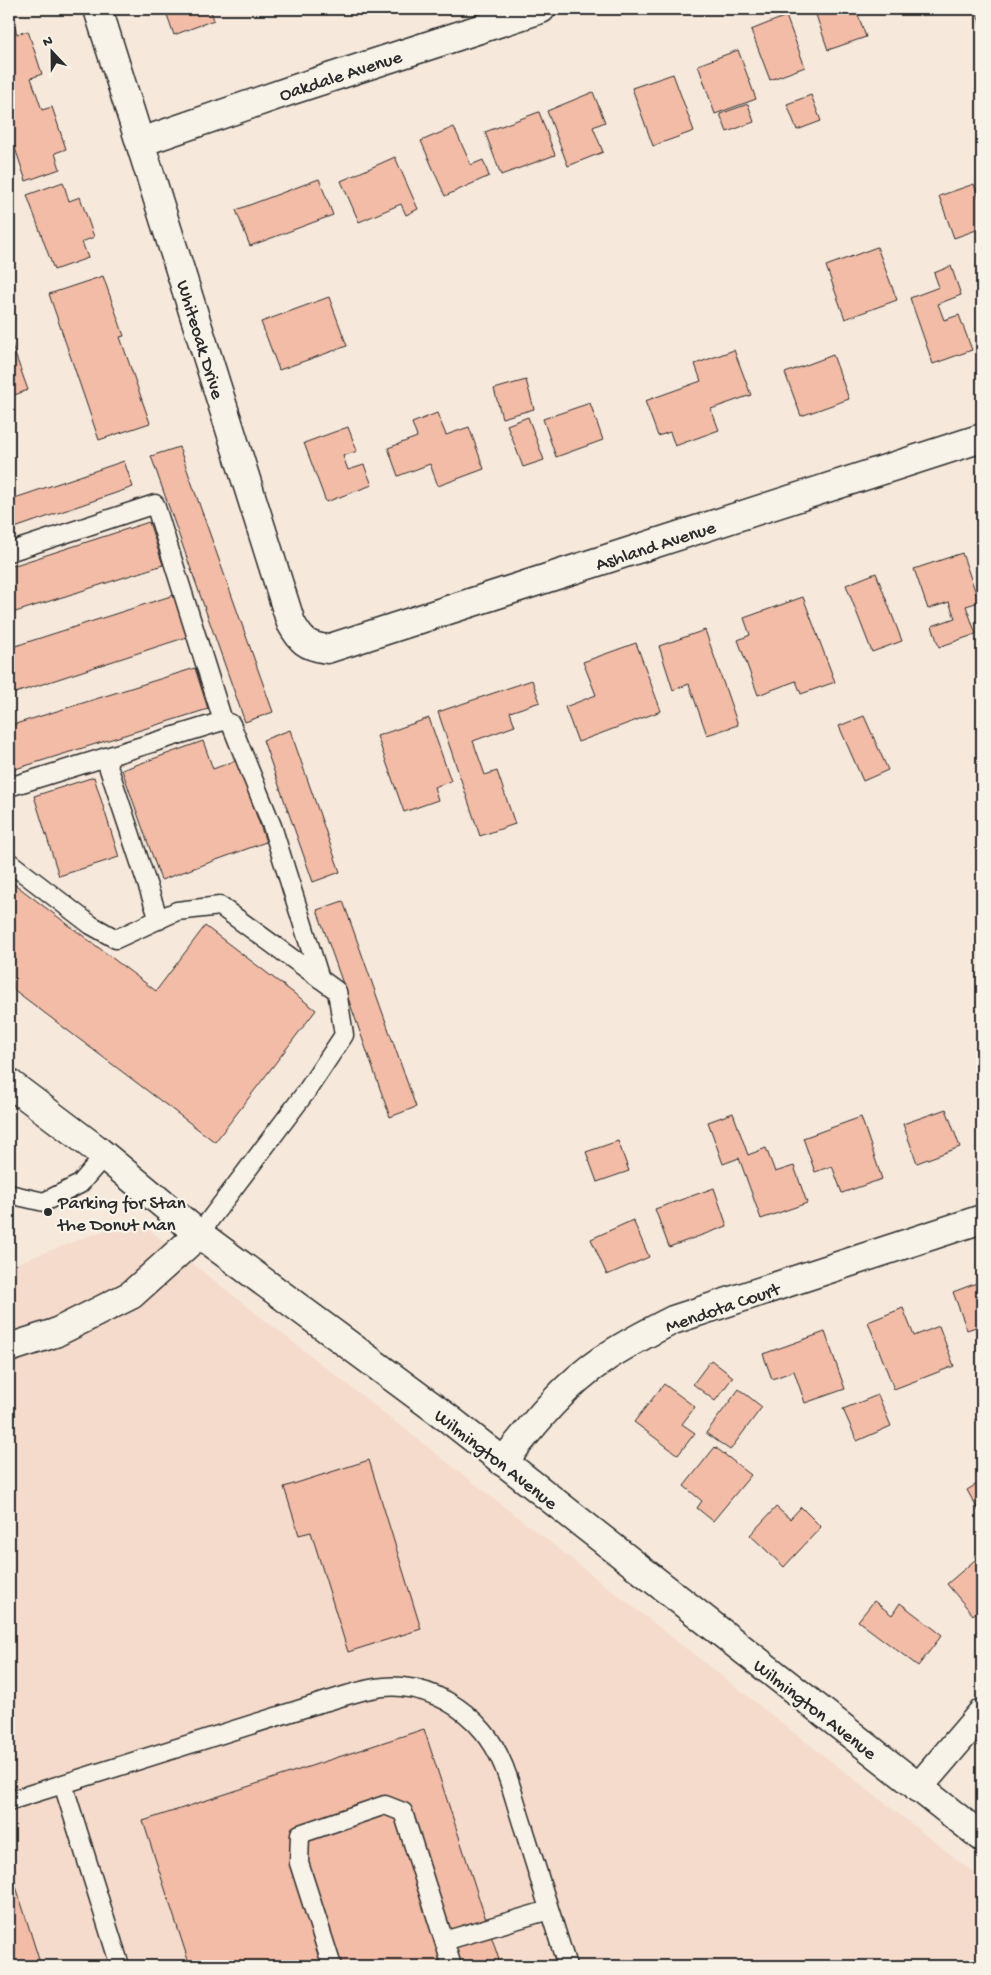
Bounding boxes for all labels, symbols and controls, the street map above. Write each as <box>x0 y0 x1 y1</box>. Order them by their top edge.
north arrow <box>28 28 78 78</box>
text: N <box>41 33 55 52</box>
street label: Oakdale Avenue <box>277 47 406 108</box>
street label: Whiteoak Drive <box>170 278 228 402</box>
street label: Ashland Avenue <box>593 517 719 578</box>
place label: Parking for Stan the Donut Man <box>56 1193 186 1238</box>
marker: Parking for Stan the Donut Man <box>42 1206 54 1218</box>
street label: Mendota Court <box>663 1278 785 1340</box>
street label: Wilmington Avenue <box>429 1405 561 1516</box>
street label: Wilmington Avenue <box>748 1655 880 1766</box>

